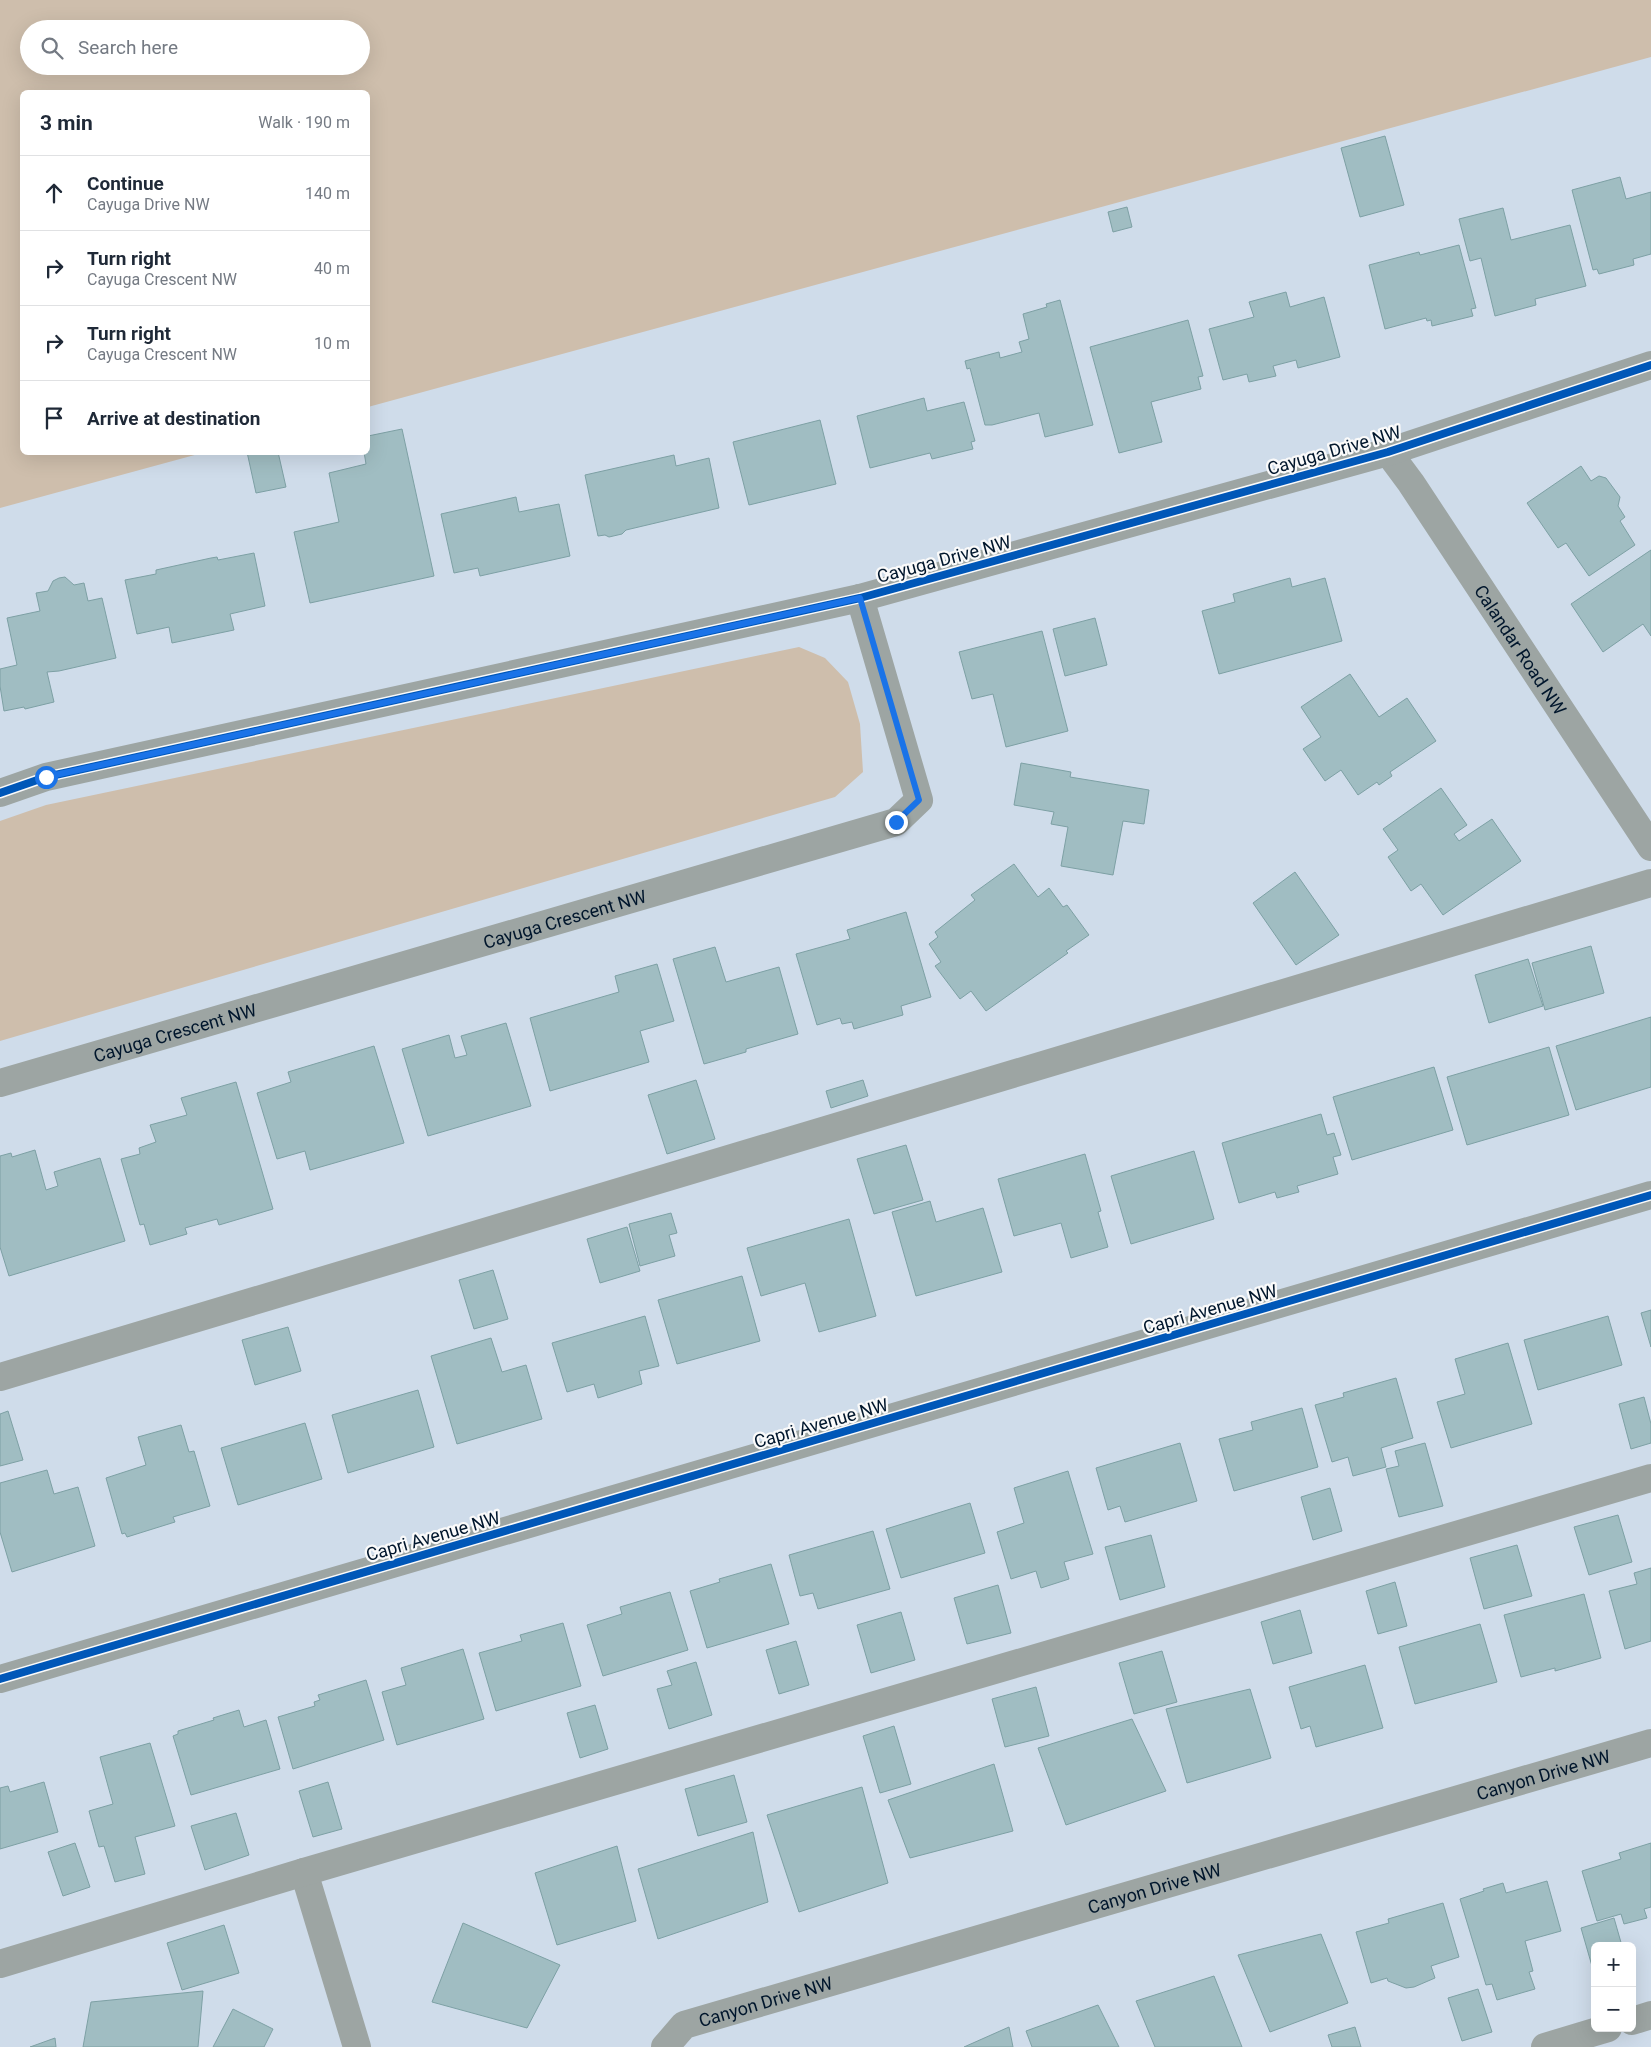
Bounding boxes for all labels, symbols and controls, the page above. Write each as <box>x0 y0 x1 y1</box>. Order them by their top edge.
search box <box>20 20 370 75</box>
icon: search <box>38 34 66 62</box>
text: Search here <box>78 36 178 59</box>
text: 3 min <box>40 111 93 135</box>
text: Walk · 190 m <box>258 113 350 132</box>
text: Continue <box>87 172 164 195</box>
icon: ahead <box>40 179 68 207</box>
text: 140 m <box>305 184 350 203</box>
text: Cayuga Drive NW <box>87 195 210 214</box>
text: Turn right <box>87 247 171 270</box>
icon: right <box>40 254 68 282</box>
text: 40 m <box>314 259 350 278</box>
text: Cayuga Crescent NW <box>87 270 237 289</box>
text: Turn right <box>87 322 171 345</box>
icon: right <box>40 329 68 357</box>
text: 10 m <box>314 334 350 353</box>
text: Cayuga Crescent NW <box>87 345 237 364</box>
icon: arrive <box>40 404 68 432</box>
text: Arrive at destination <box>87 407 260 430</box>
street label: Cayuga Drive NW <box>1265 421 1403 479</box>
street label: Cayuga Drive NW <box>875 531 1013 587</box>
street label: Calandar Road NW <box>1470 581 1571 718</box>
route start <box>35 766 58 789</box>
route end <box>885 811 908 834</box>
street label: Cayuga Crescent NW <box>481 885 649 952</box>
street label: Cayuga Crescent NW <box>91 998 259 1066</box>
street label: Capri Avenue NW <box>1140 1280 1280 1338</box>
street label: Capri Avenue NW <box>751 1394 891 1452</box>
street label: Capri Avenue NW <box>363 1507 503 1565</box>
street label: Canyon Drive NW <box>1474 1745 1612 1804</box>
street label: Canyon Drive NW <box>1085 1858 1224 1917</box>
map controls <box>1591 1942 1636 2032</box>
button: + <box>1591 1942 1636 1987</box>
street label: Canyon Drive NW <box>696 1972 835 2031</box>
button: − <box>1591 1987 1636 2032</box>

